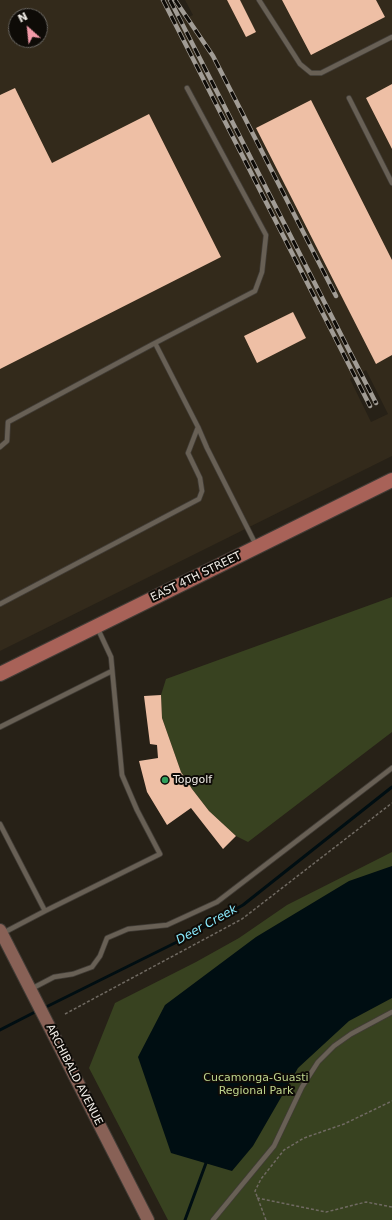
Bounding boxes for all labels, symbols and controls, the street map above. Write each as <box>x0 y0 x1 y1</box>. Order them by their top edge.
north arrow <box>8 8 48 48</box>
text: N <box>16 10 30 26</box>
street label: EAST 4TH STREET <box>149 549 243 605</box>
place label: Topgolf <box>173 773 212 787</box>
marker: Topgolf <box>160 775 170 785</box>
water label: Deer Creek <box>174 902 240 948</box>
street label: ARCHIBALD AVENUE <box>43 1022 105 1128</box>
park label: Cucamonga-Guasti Regional Park <box>203 1071 309 1097</box>

